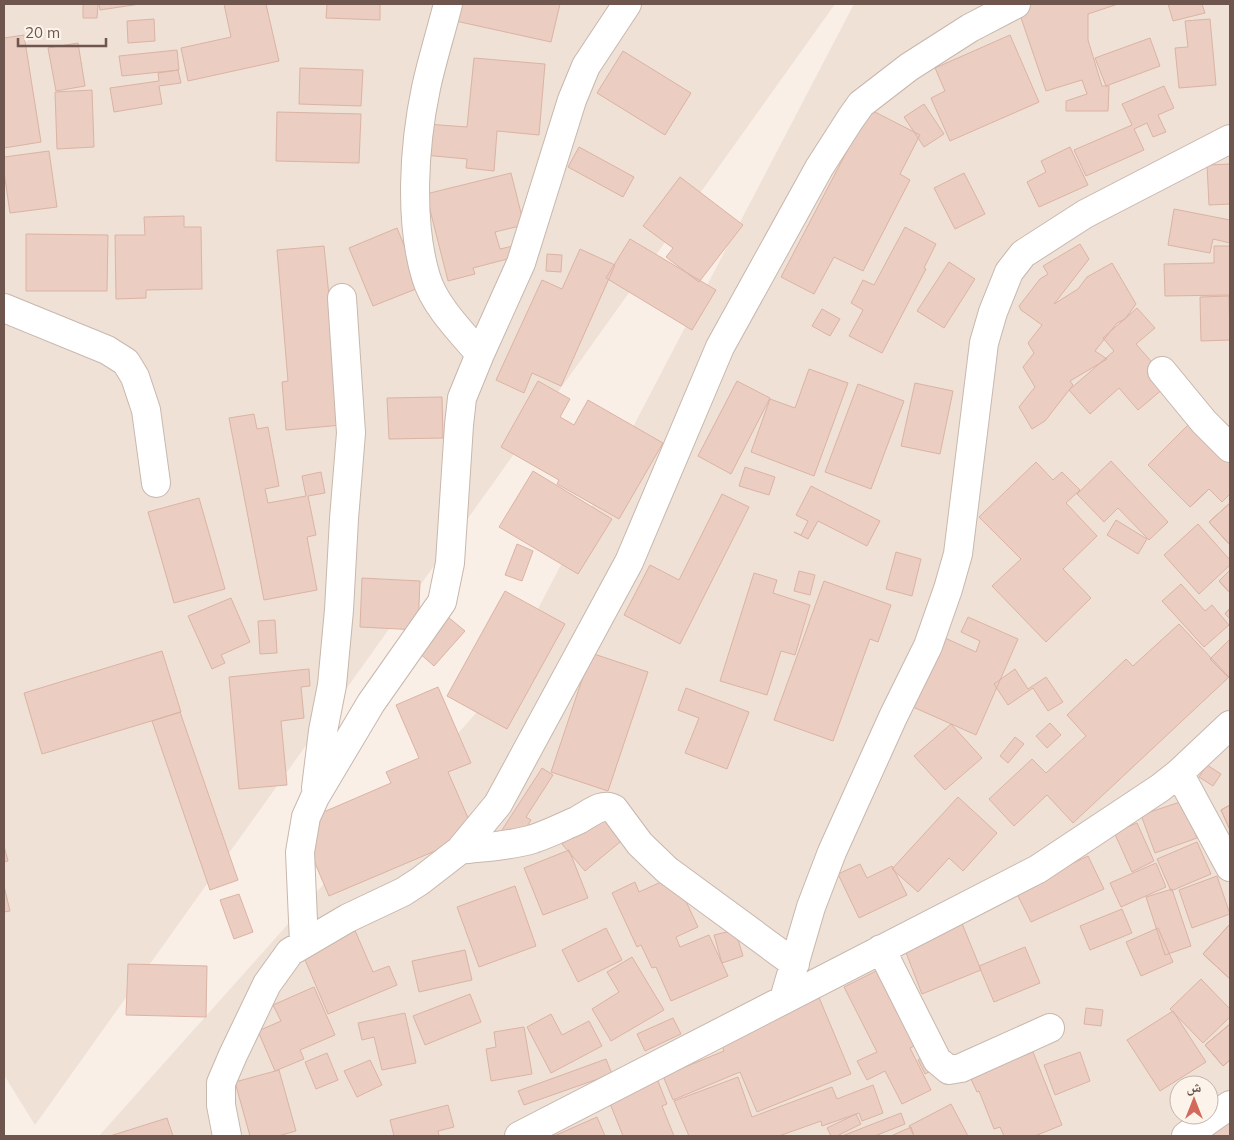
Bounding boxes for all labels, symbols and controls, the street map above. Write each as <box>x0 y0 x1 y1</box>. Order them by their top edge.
scale bar <box>18 15 105 47</box>
text: 20 m <box>25 23 60 42</box>
north arrow <box>1169 1075 1219 1125</box>
text: ش <box>1187 1078 1202 1096</box>

